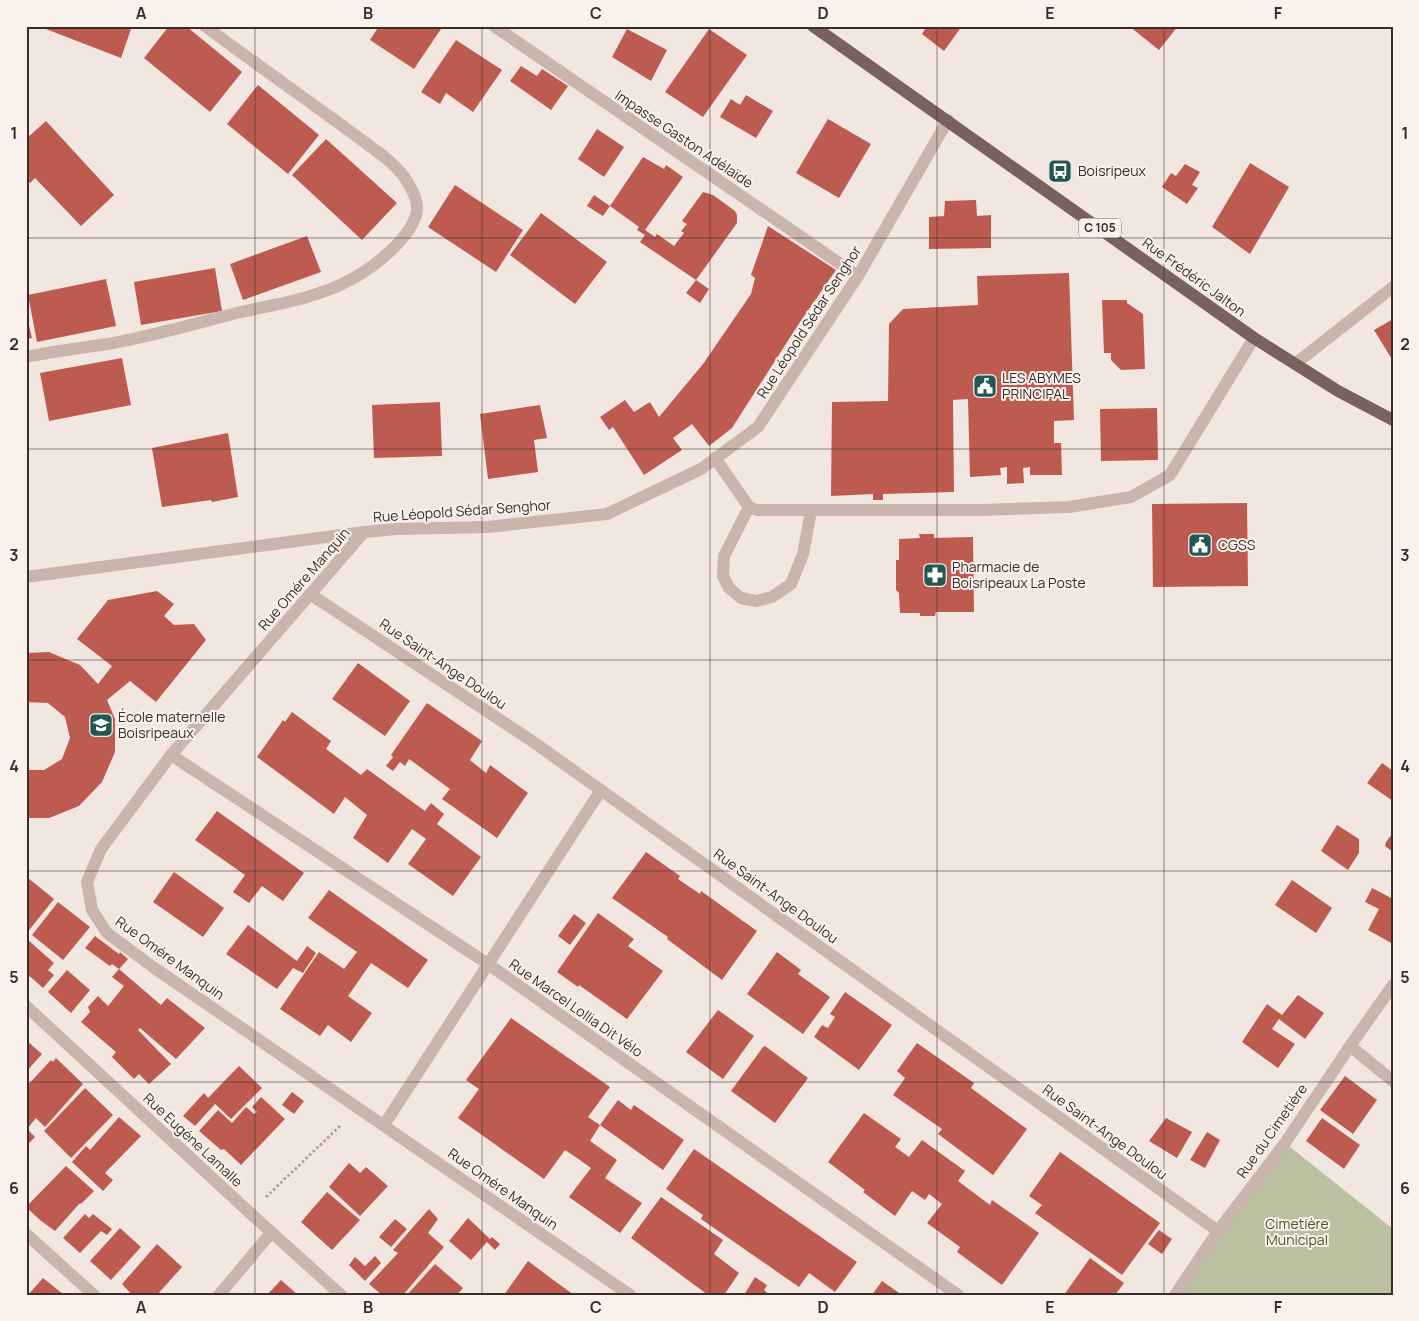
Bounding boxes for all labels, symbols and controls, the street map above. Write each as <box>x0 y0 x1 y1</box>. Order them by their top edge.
text: A <box>136 2 147 24</box>
text: B <box>363 2 373 24</box>
text: C <box>590 2 602 24</box>
text: D <box>817 2 829 24</box>
text: E <box>1045 2 1055 24</box>
text: F <box>1274 2 1283 24</box>
street label: Impasse Gaston Adélaïde <box>612 85 757 192</box>
text: 1 <box>10 122 18 144</box>
text: 1 <box>1401 122 1409 144</box>
bus stop icon: Boisripeux <box>1047 158 1073 184</box>
place label: Boisripeux <box>1078 161 1147 180</box>
road number: C 105 <box>1079 218 1121 238</box>
street label: Rue Frédéric Jalton <box>1139 233 1250 320</box>
street label: Rue Léopold Sédar Senghor <box>752 242 865 402</box>
text: 2 <box>9 333 19 355</box>
text: 2 <box>1400 333 1410 355</box>
place label: LES ABYMES PRINCIPAL <box>1002 368 1081 403</box>
public building icon: LES ABYMES PRINCIPAL <box>972 373 998 399</box>
street label: Rue Léopold Sédar Senghor <box>372 495 552 526</box>
street label: Rue Omére Manquin <box>254 523 354 634</box>
public building icon: CGSS <box>1187 532 1213 558</box>
place label: CGSS <box>1218 535 1256 554</box>
text: 3 <box>9 544 19 566</box>
text: 3 <box>1400 544 1410 566</box>
place label: Pharmacie de Boisripeaux La Poste <box>952 557 1086 592</box>
pharmacy icon: Pharmacie de Boisripeaux La Poste <box>922 562 948 588</box>
street label: Rue Saint-Ange Doulou <box>376 614 511 713</box>
place label: École maternelle Boisripeaux <box>118 707 225 742</box>
school or university icon: École maternelle Boisripeaux <box>88 712 114 738</box>
text: 4 <box>9 755 19 777</box>
text: 4 <box>1400 755 1410 777</box>
street label: Rue Saint-Ange Doulou <box>710 844 842 947</box>
street label: Rue Omére Manquin <box>112 912 229 1004</box>
street label: Rue Marcel Lollia Dit Vélo <box>506 954 647 1061</box>
text: 5 <box>9 966 19 988</box>
text: 5 <box>1400 966 1410 988</box>
street label: Rue Saint-Ange Doulou <box>1039 1080 1171 1183</box>
street label: Rue du Cimetière <box>1232 1080 1311 1182</box>
street label: Rue Eugéne Lamalle <box>140 1089 247 1191</box>
street label: Rue Omére Manquin <box>444 1143 562 1234</box>
text: 6 <box>9 1177 19 1199</box>
text: 6 <box>1400 1177 1410 1199</box>
park label: Cimetière Municipal <box>1265 1214 1329 1249</box>
text: A <box>136 1296 147 1318</box>
text: B <box>363 1296 373 1318</box>
text: C <box>590 1296 602 1318</box>
text: D <box>817 1296 829 1318</box>
text: E <box>1045 1296 1055 1318</box>
text: F <box>1274 1296 1283 1318</box>

